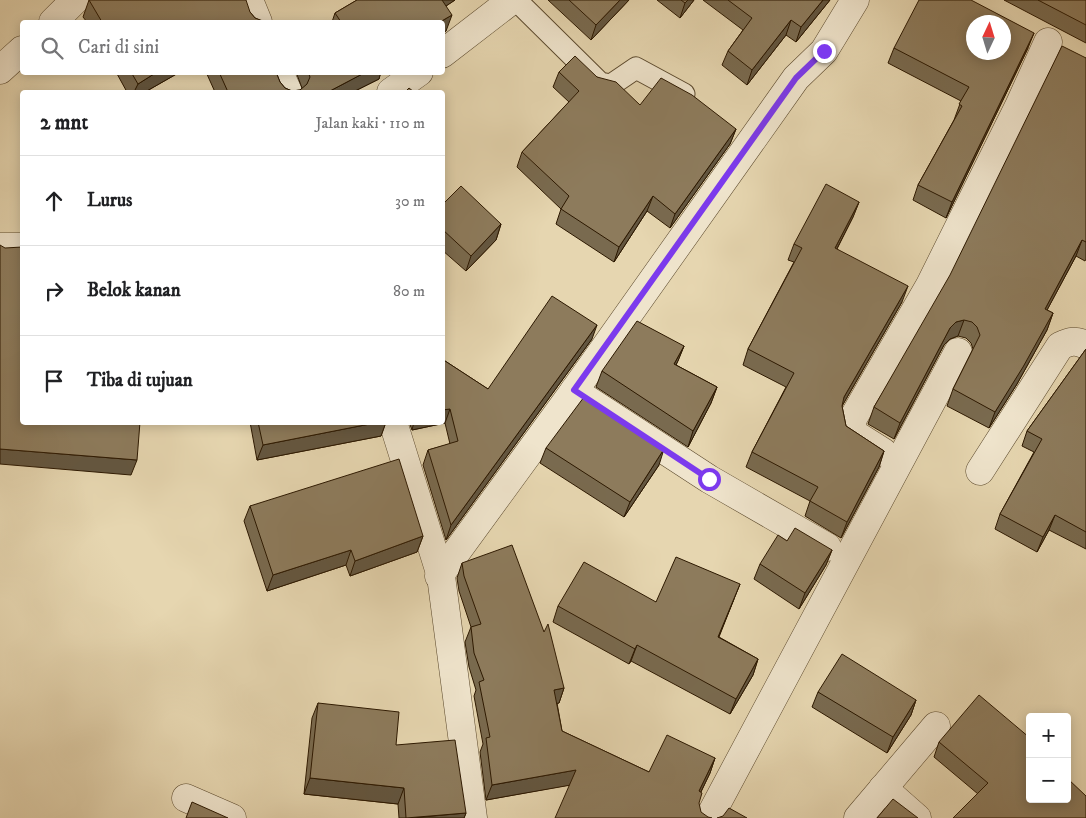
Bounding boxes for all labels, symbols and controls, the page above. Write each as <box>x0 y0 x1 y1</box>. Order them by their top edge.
north arrow <box>966 15 1011 60</box>
search box <box>20 20 445 75</box>
icon: search <box>38 34 66 62</box>
text: Cari di sini <box>78 36 159 59</box>
route end <box>813 40 836 63</box>
text: 2 mnt <box>40 110 88 136</box>
text: Jalan kaki · 110 m <box>316 113 425 133</box>
icon: ahead <box>40 187 68 215</box>
text: Lurus <box>87 189 132 212</box>
text: 30 m <box>395 191 425 211</box>
icon: right <box>40 277 68 305</box>
text: Belok kanan <box>87 279 181 302</box>
text: 80 m <box>393 281 425 301</box>
icon: arrive <box>40 367 68 395</box>
text: Tiba di tujuan <box>87 369 193 392</box>
route start <box>698 468 721 491</box>
map controls <box>1026 713 1071 803</box>
button: + <box>1026 713 1071 758</box>
button: − <box>1026 758 1071 803</box>

